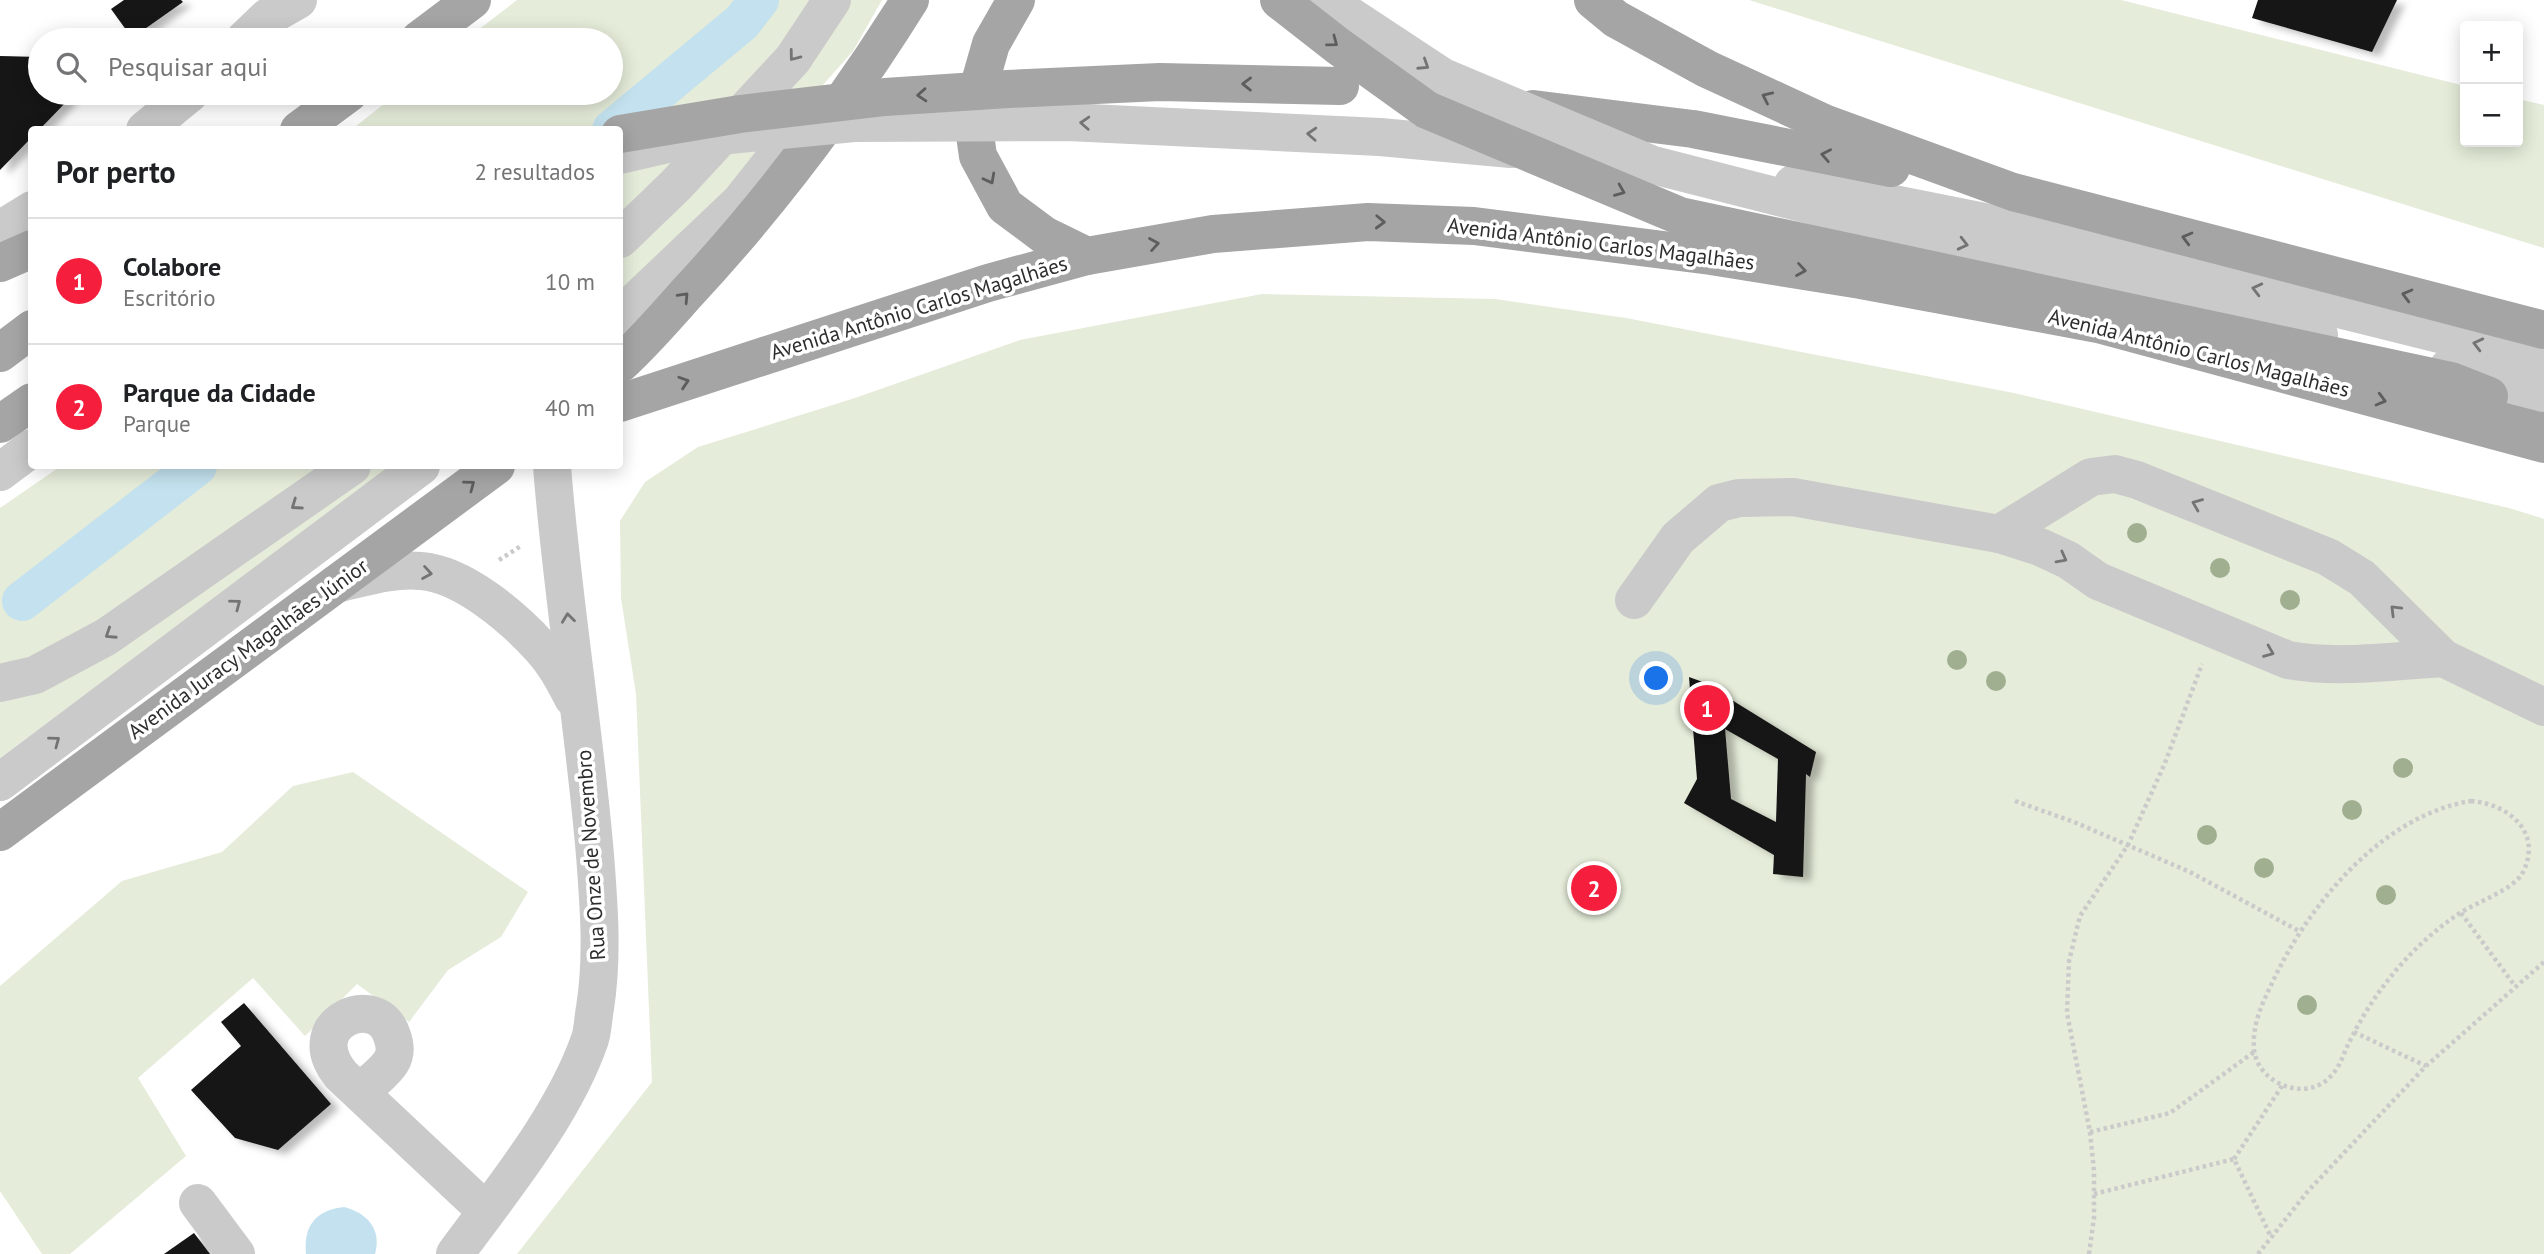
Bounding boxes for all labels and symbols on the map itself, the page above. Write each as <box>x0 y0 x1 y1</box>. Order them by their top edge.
one-way arrow <box>1325 34 1338 46</box>
one-way arrow <box>789 49 802 61</box>
one-way arrow <box>1416 56 1429 69</box>
one-way arrow <box>1242 76 1252 92</box>
one-way arrow <box>916 87 927 102</box>
one-way arrow <box>1762 91 1774 105</box>
one-way arrow <box>1079 115 1090 130</box>
one-way arrow <box>1306 126 1317 141</box>
one-way arrow <box>1820 148 1832 163</box>
one-way arrow <box>982 171 995 184</box>
one-way arrow <box>1613 183 1625 197</box>
street label: Avenida Antônio Carlos Magalhães <box>1446 211 1756 276</box>
one-way arrow <box>1375 215 1386 230</box>
one-way arrow <box>2181 232 2193 246</box>
one-way arrow <box>1957 236 1969 250</box>
one-way arrow <box>1148 237 1160 252</box>
street label: Avenida Antônio Carlos Magalhães <box>767 249 1071 366</box>
one-way arrow <box>1795 262 1807 277</box>
one-way arrow <box>2251 283 2263 297</box>
one-way arrow <box>2401 289 2413 303</box>
one-way arrow <box>676 292 688 305</box>
street label: Avenida Antônio Carlos Magalhães <box>2046 302 2352 403</box>
one-way arrow <box>2472 338 2484 352</box>
one-way arrow <box>678 376 690 390</box>
one-way arrow <box>2375 392 2387 406</box>
one-way arrow <box>462 481 474 493</box>
one-way arrow <box>291 497 304 509</box>
one-way arrow <box>2192 498 2204 512</box>
one-way arrow <box>2055 550 2067 563</box>
street label: Avenida Juracy Magalhães Júnior <box>122 552 373 745</box>
one-way arrow <box>421 565 433 580</box>
one-way arrow <box>229 600 241 612</box>
one-way arrow <box>2390 606 2403 619</box>
one-way arrow <box>560 612 575 623</box>
one-way arrow <box>104 626 117 639</box>
one-way arrow <box>2262 644 2274 658</box>
your location <box>1639 661 1673 695</box>
pin: 1 <box>1684 682 1730 734</box>
one-way arrow <box>47 736 59 749</box>
street label: Rua Onze de Novembro <box>570 749 611 961</box>
pin: 2 <box>1571 862 1617 914</box>

